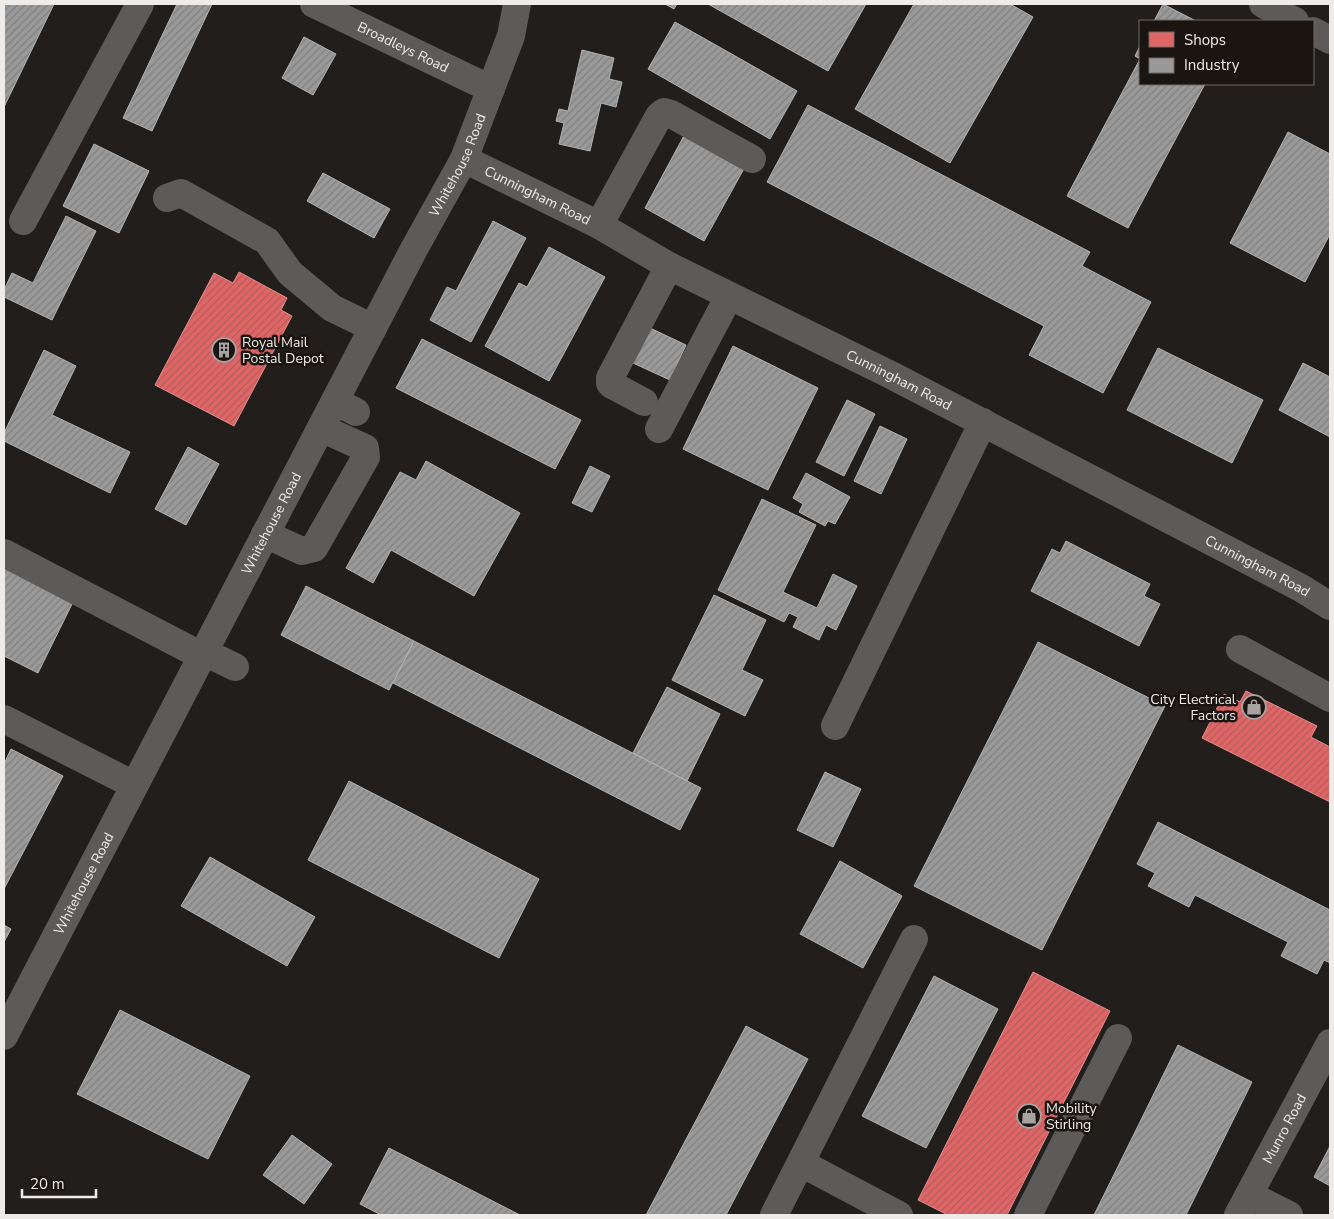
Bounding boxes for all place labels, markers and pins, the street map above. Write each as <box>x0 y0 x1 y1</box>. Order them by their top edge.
place label: Royal Mail Postal Depot <box>242 333 324 368</box>
building icon: Royal Mail Postal Depot <box>211 337 237 363</box>
place label: City Electrical Factors <box>1150 690 1237 725</box>
shop icon: City Electrical Factors <box>1241 694 1267 720</box>
place label: Mobility Stirling <box>1046 1099 1098 1134</box>
shop icon: Mobility Stirling <box>1016 1103 1042 1129</box>

